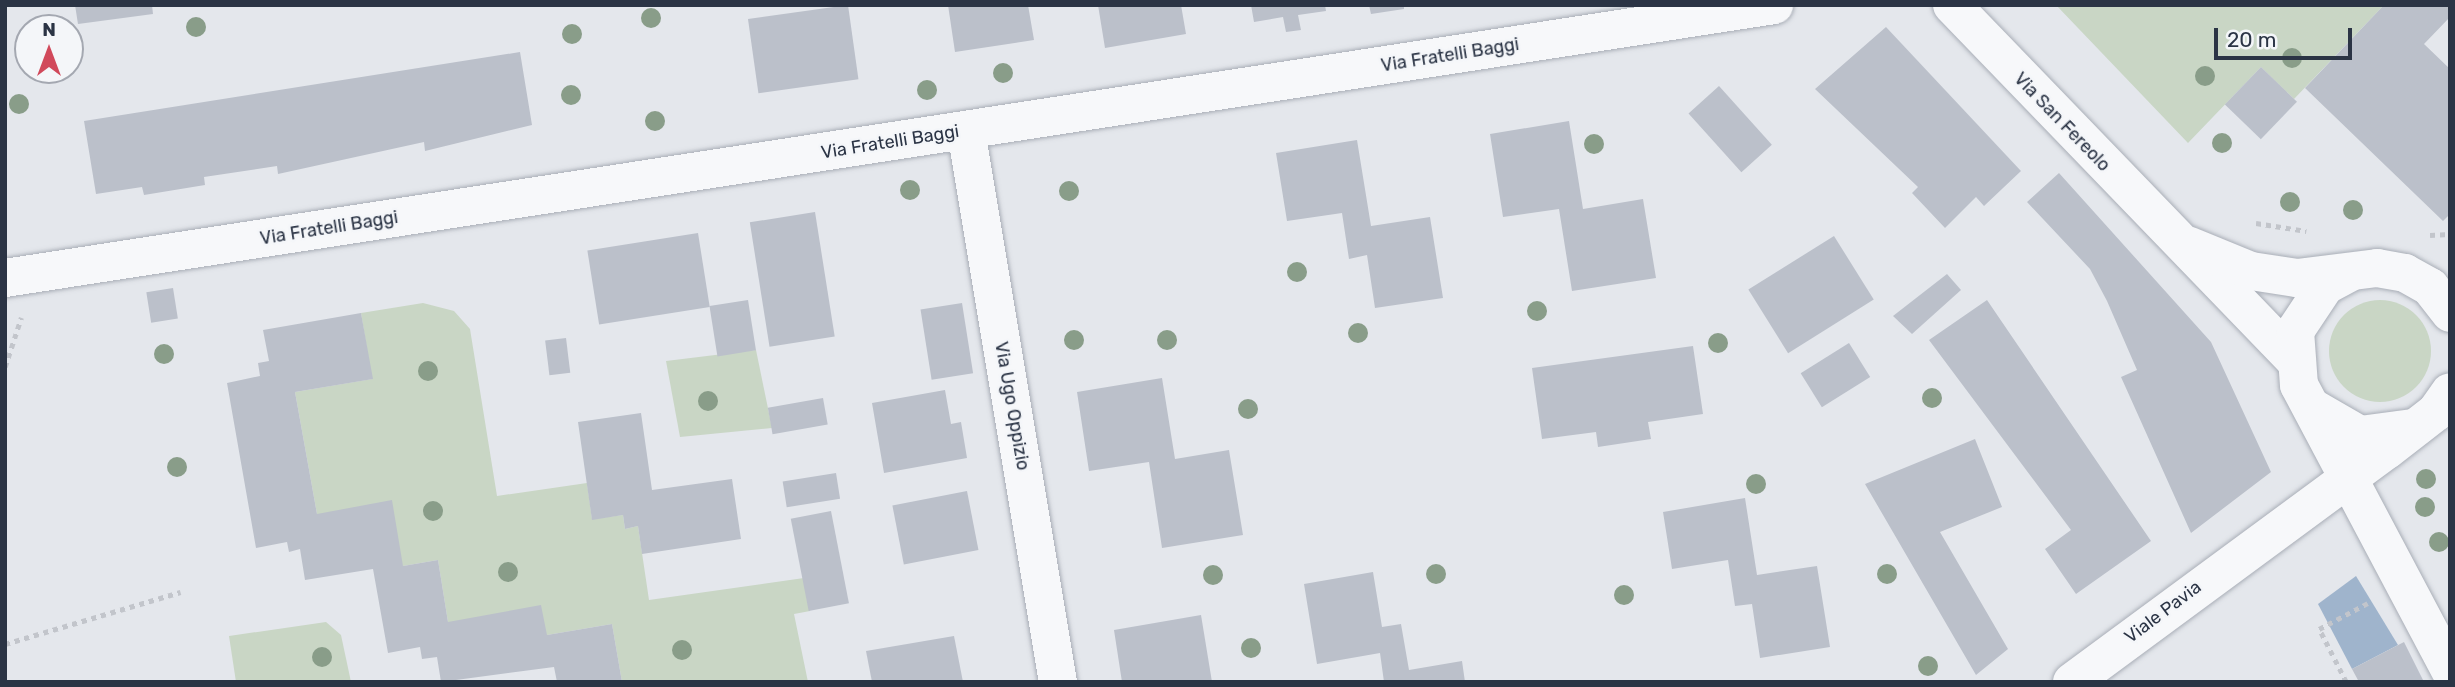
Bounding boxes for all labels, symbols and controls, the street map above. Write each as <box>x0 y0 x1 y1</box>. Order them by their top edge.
north arrow <box>14 14 84 84</box>
scale bar <box>2217 14 2355 58</box>
text: N <box>42 18 56 41</box>
text: 20 m <box>2227 27 2276 52</box>
street label: Via Fratelli Baggi <box>1379 33 1521 77</box>
street label: Via San Fereolo <box>2009 68 2115 176</box>
street label: Via Fratelli Baggi <box>819 120 961 164</box>
street label: Via Fratelli Baggi <box>258 206 400 250</box>
street label: Via Ugo Oppizio <box>990 340 1034 472</box>
street label: Viale Pavia <box>2120 576 2206 648</box>

